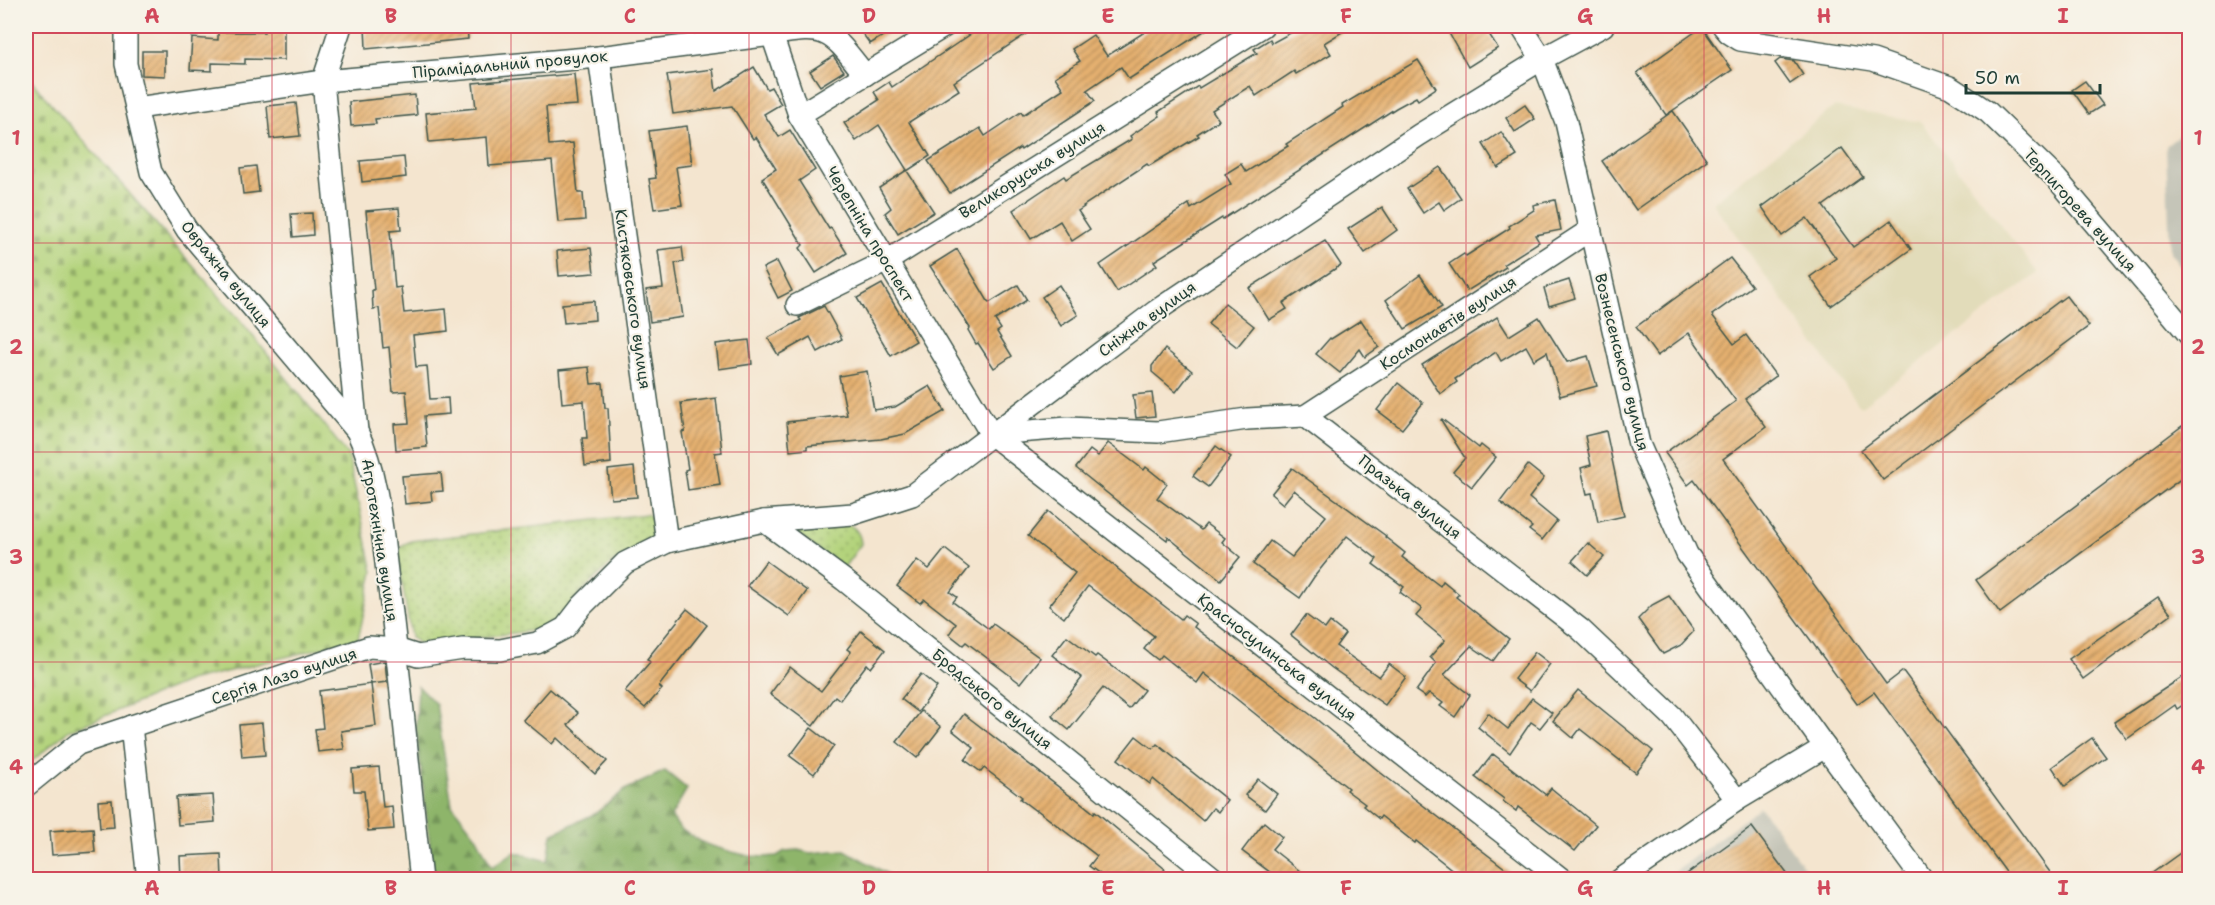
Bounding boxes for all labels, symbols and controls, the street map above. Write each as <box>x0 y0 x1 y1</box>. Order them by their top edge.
text: A <box>144 3 160 29</box>
text: B <box>385 3 397 29</box>
text: C <box>624 3 636 29</box>
text: D <box>862 3 876 29</box>
text: E <box>1101 3 1115 29</box>
text: F <box>1340 3 1352 29</box>
text: G <box>1577 3 1593 29</box>
text: H <box>1817 3 1831 29</box>
text: I <box>2057 3 2069 29</box>
street label: Пірамідальний провулок <box>411 45 609 83</box>
scale bar <box>1966 57 2100 95</box>
text: 50 m <box>1975 66 2020 90</box>
street label: Великоруська вулиця <box>955 116 1109 224</box>
text: 1 <box>11 125 21 151</box>
text: 1 <box>2193 125 2203 151</box>
street label: Терпигорева вулиця <box>2019 144 2141 276</box>
street label: Черепніна проспект <box>821 162 919 306</box>
street label: Кистяковського вулиця <box>610 208 656 390</box>
street label: Овражна вулиця <box>176 216 276 332</box>
street label: Космонавтів вулиця <box>1376 271 1520 375</box>
street label: Вознесенського вулиця <box>1590 271 1654 453</box>
street label: Сніжна вулиця <box>1094 276 1200 362</box>
text: 2 <box>9 334 23 360</box>
text: 2 <box>2191 334 2205 360</box>
street label: Празька вулиця <box>1354 450 1466 544</box>
street label: Агротехнічна вулиця <box>357 457 403 623</box>
text: 3 <box>9 544 23 570</box>
text: 3 <box>2191 544 2205 570</box>
street label: Красносулинська вулиця <box>1193 588 1361 726</box>
street label: Сергія Лазо вулиця <box>208 643 360 709</box>
street label: Бродського вулиця <box>927 644 1057 754</box>
text: 4 <box>9 754 23 780</box>
text: 4 <box>2191 754 2205 780</box>
text: A <box>144 875 160 901</box>
text: B <box>385 875 397 901</box>
text: C <box>624 875 636 901</box>
text: D <box>862 875 876 901</box>
text: E <box>1101 875 1115 901</box>
text: F <box>1340 875 1352 901</box>
text: G <box>1577 875 1593 901</box>
text: H <box>1817 875 1831 901</box>
text: I <box>2057 875 2069 901</box>

